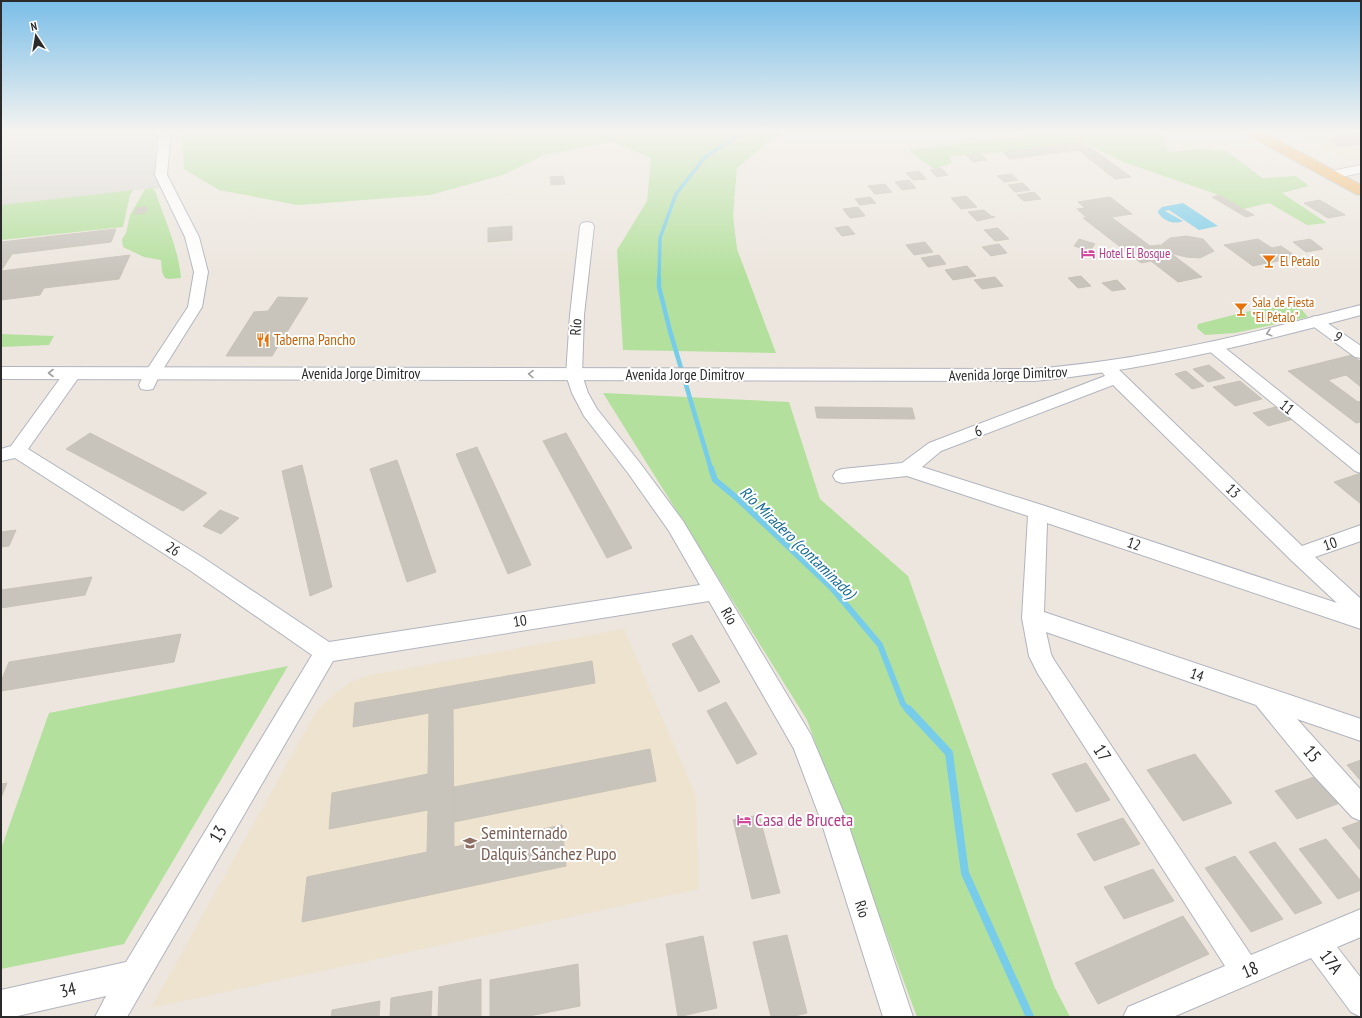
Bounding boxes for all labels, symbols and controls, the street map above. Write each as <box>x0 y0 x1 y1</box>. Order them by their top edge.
north arrow <box>16 16 56 56</box>
text: N <box>30 19 38 34</box>
hotel icon: Hotel El Bosque <box>1080 245 1096 261</box>
place label: Hotel El Bosque <box>1099 245 1170 262</box>
bar icon: El Petalo <box>1261 253 1277 269</box>
place label: El Petalo <box>1280 253 1320 270</box>
place label: Sala de Fiesta "El Pétalo" <box>1252 294 1314 326</box>
bar icon: Sala de Fiesta "El Pétalo" <box>1233 301 1249 317</box>
street label: Río <box>566 318 585 336</box>
street label: 9 <box>1330 327 1347 346</box>
one-way arrow <box>1266 328 1273 337</box>
place label: Taberna Pancho <box>274 330 355 349</box>
restaurant icon: Taberna Pancho <box>255 332 271 348</box>
street label: Avenida Jorge Dimitrov <box>948 362 1068 385</box>
street label: Avenida Jorge Dimitrov <box>302 364 421 383</box>
street label: Avenida Jorge Dimitrov <box>626 365 745 384</box>
one-way arrow <box>48 369 54 377</box>
one-way arrow <box>528 370 534 378</box>
street label: 11 <box>1276 395 1299 418</box>
street label: 6 <box>971 420 985 441</box>
street label: 13 <box>1222 479 1245 502</box>
water label: Río Miradero (contaminado) <box>736 482 862 604</box>
street label: 12 <box>1125 532 1144 555</box>
street label: 10 <box>1320 532 1340 555</box>
street label: 26 <box>162 537 184 560</box>
street label: Río <box>717 604 742 628</box>
street label: 10 <box>512 610 528 631</box>
street label: 14 <box>1188 663 1207 686</box>
street label: 17 <box>1088 740 1116 766</box>
street label: 15 <box>1298 740 1326 767</box>
place label: Casa de Bruceta <box>755 808 853 831</box>
hotel icon: Casa de Bruceta <box>736 812 752 828</box>
street label: 13 <box>204 821 232 847</box>
place label: Seminternado Dalquis Sánchez Pupo <box>481 821 617 865</box>
school or university icon: Seminternado Dalquis Sánchez Pupo <box>462 835 478 851</box>
street label: Río <box>851 898 874 920</box>
street label: 17A <box>1315 945 1348 979</box>
street label: 18 <box>1238 956 1262 983</box>
street label: 34 <box>57 976 78 1003</box>

